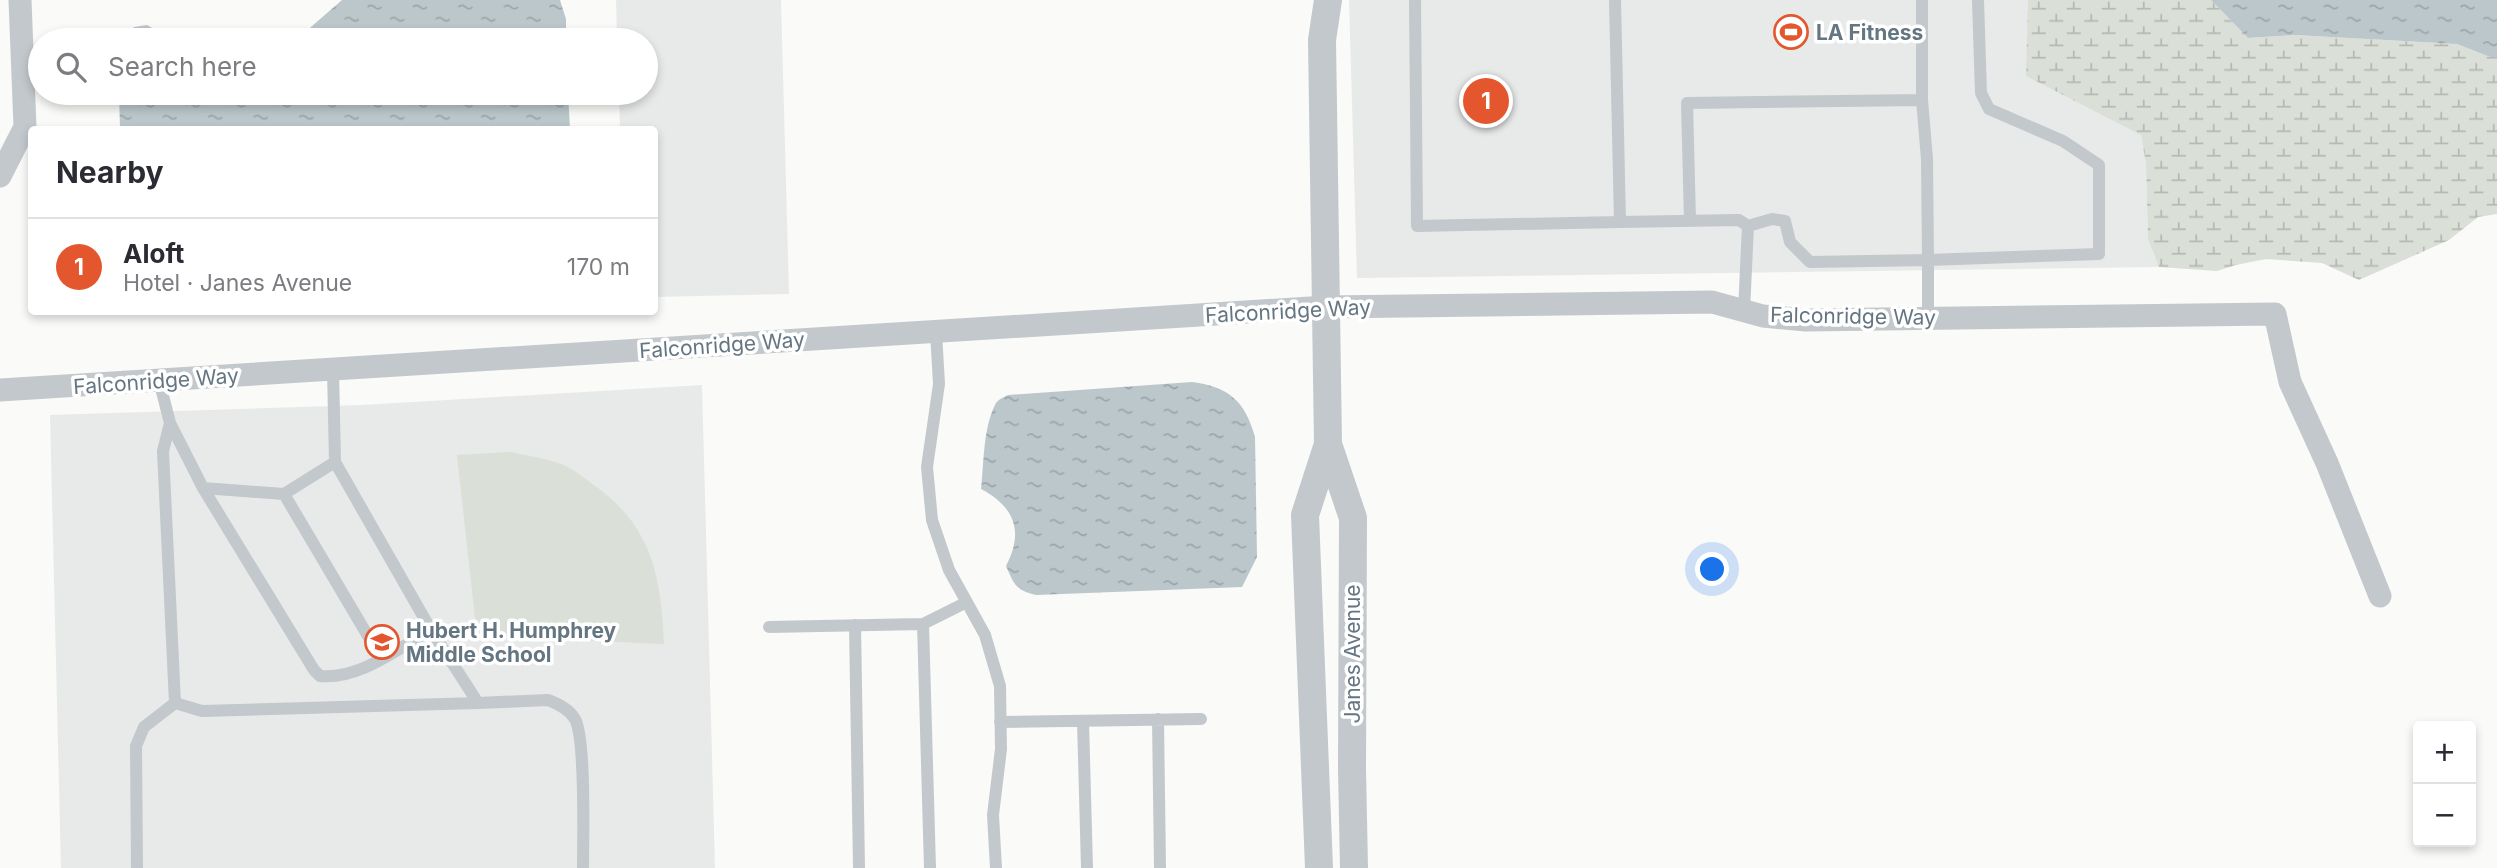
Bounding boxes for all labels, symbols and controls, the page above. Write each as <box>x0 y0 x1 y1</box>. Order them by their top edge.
sports icon: LA Fitness <box>1772 13 1810 51</box>
place label: LA Fitness <box>1816 20 1923 45</box>
search box <box>28 28 658 105</box>
icon: search <box>52 48 90 86</box>
text: Search here <box>108 51 257 82</box>
pin: 1 <box>1463 75 1509 127</box>
text: Nearby <box>56 154 164 190</box>
text: Aloft <box>123 238 184 269</box>
text: 1 <box>74 253 84 281</box>
text: 170 m <box>567 253 630 281</box>
text: Hotel · Janes Avenue <box>123 269 352 297</box>
street label: Falconridge Way <box>1205 294 1372 328</box>
street label: Falconridge Way <box>1770 302 1936 330</box>
street label: Falconridge Way <box>638 327 806 363</box>
street label: Falconridge Way <box>72 363 240 399</box>
your location <box>1695 552 1729 586</box>
street label: Janes Avenue <box>1340 584 1365 724</box>
place label: Hubert H. Humphrey Middle School <box>406 618 617 667</box>
school or university icon: Hubert H. Humphrey Middle School <box>363 623 401 661</box>
map controls <box>2413 721 2476 847</box>
button: + <box>2413 721 2476 784</box>
button: − <box>2413 784 2476 847</box>

